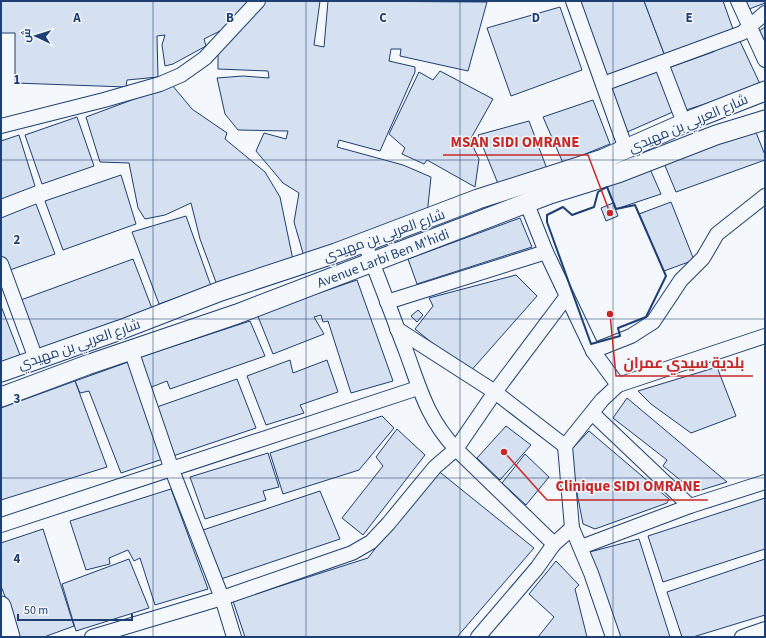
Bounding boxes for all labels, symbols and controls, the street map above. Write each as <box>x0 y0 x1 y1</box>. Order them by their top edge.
text: A <box>72 9 81 27</box>
text: B <box>226 9 234 27</box>
text: C <box>379 9 387 27</box>
text: D <box>532 9 540 27</box>
text: E <box>685 9 693 27</box>
north arrow <box>16 16 56 56</box>
text: ش <box>19 28 34 43</box>
text: 1 <box>14 71 21 89</box>
street label: شارع العربي بن مهيدي <box>625 90 752 159</box>
callout: MSAN SIDI OMRANE <box>443 128 588 155</box>
text: MSAN SIDI OMRANE <box>451 132 579 153</box>
street label: شارع العربي بن مهيدي <box>321 205 448 268</box>
street label: Avenue Larbi Ben M'hidi <box>314 224 452 293</box>
text: 2 <box>14 231 21 249</box>
street label: شارع العربي بن مهيدي <box>15 315 144 376</box>
callout: بلدية سيدي عمران <box>616 349 753 376</box>
text: بلدية سيدي عمران <box>623 353 745 375</box>
text: 3 <box>14 390 21 408</box>
callout: Clinique SIDI OMRANE <box>547 473 708 500</box>
text: Clinique SIDI OMRANE <box>555 476 701 497</box>
text: 4 <box>14 550 21 568</box>
scale bar <box>18 596 132 622</box>
text: 50 m <box>24 602 48 619</box>

